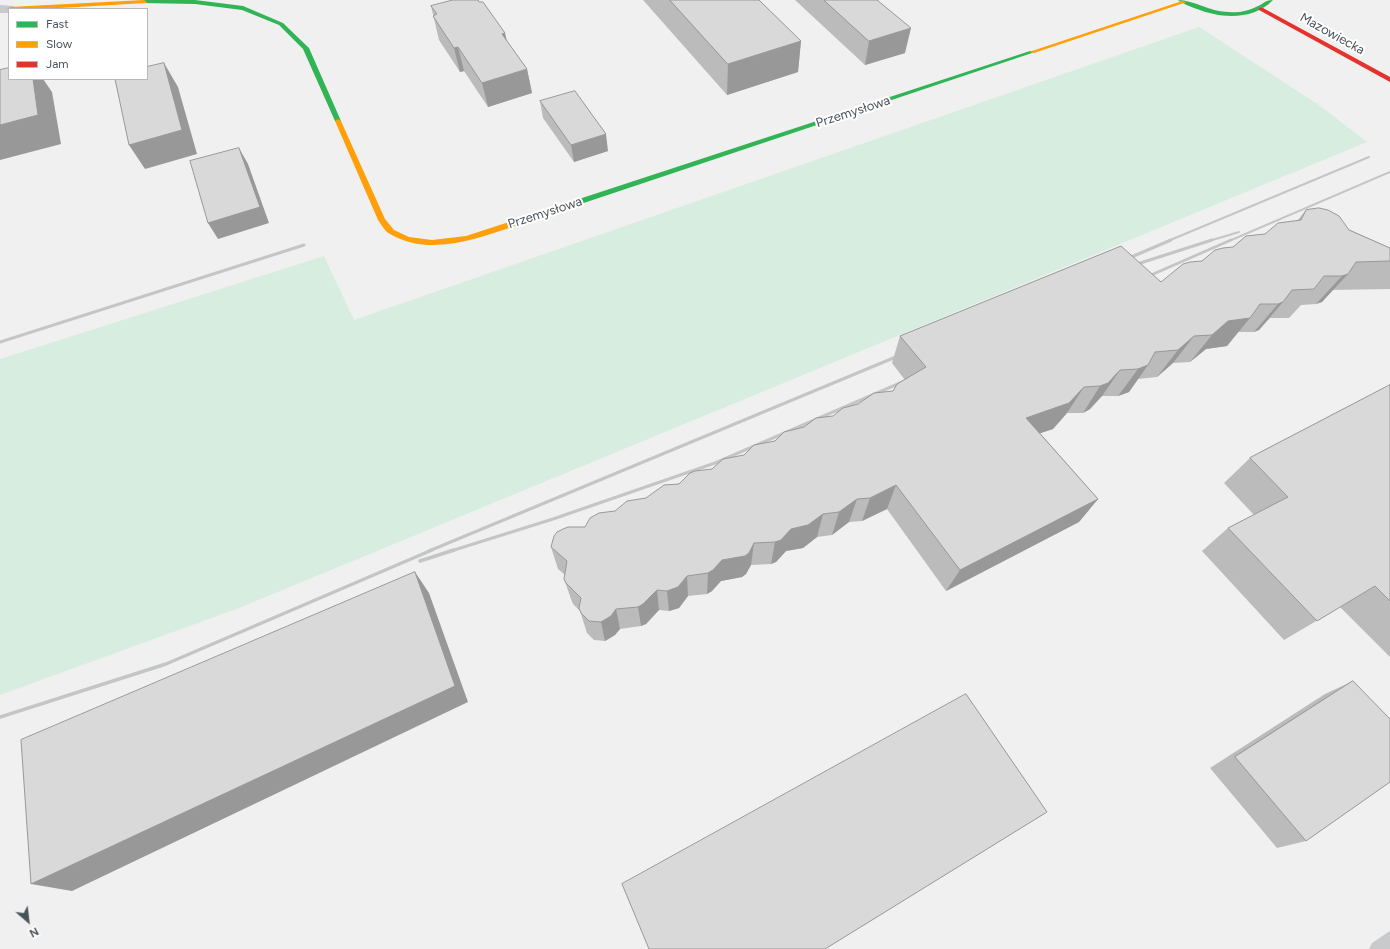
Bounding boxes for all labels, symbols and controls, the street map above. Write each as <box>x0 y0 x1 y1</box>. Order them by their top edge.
legend <box>8 8 148 80</box>
street label: Mazowiecka <box>1297 10 1367 58</box>
text: Fast <box>46 17 69 31</box>
text: Slow <box>46 37 72 51</box>
text: Jam <box>46 57 69 71</box>
street label: Przemysłowa <box>814 93 892 131</box>
street label: Przemysłowa <box>506 194 584 232</box>
north arrow <box>8 901 48 941</box>
text: N <box>27 924 41 940</box>

